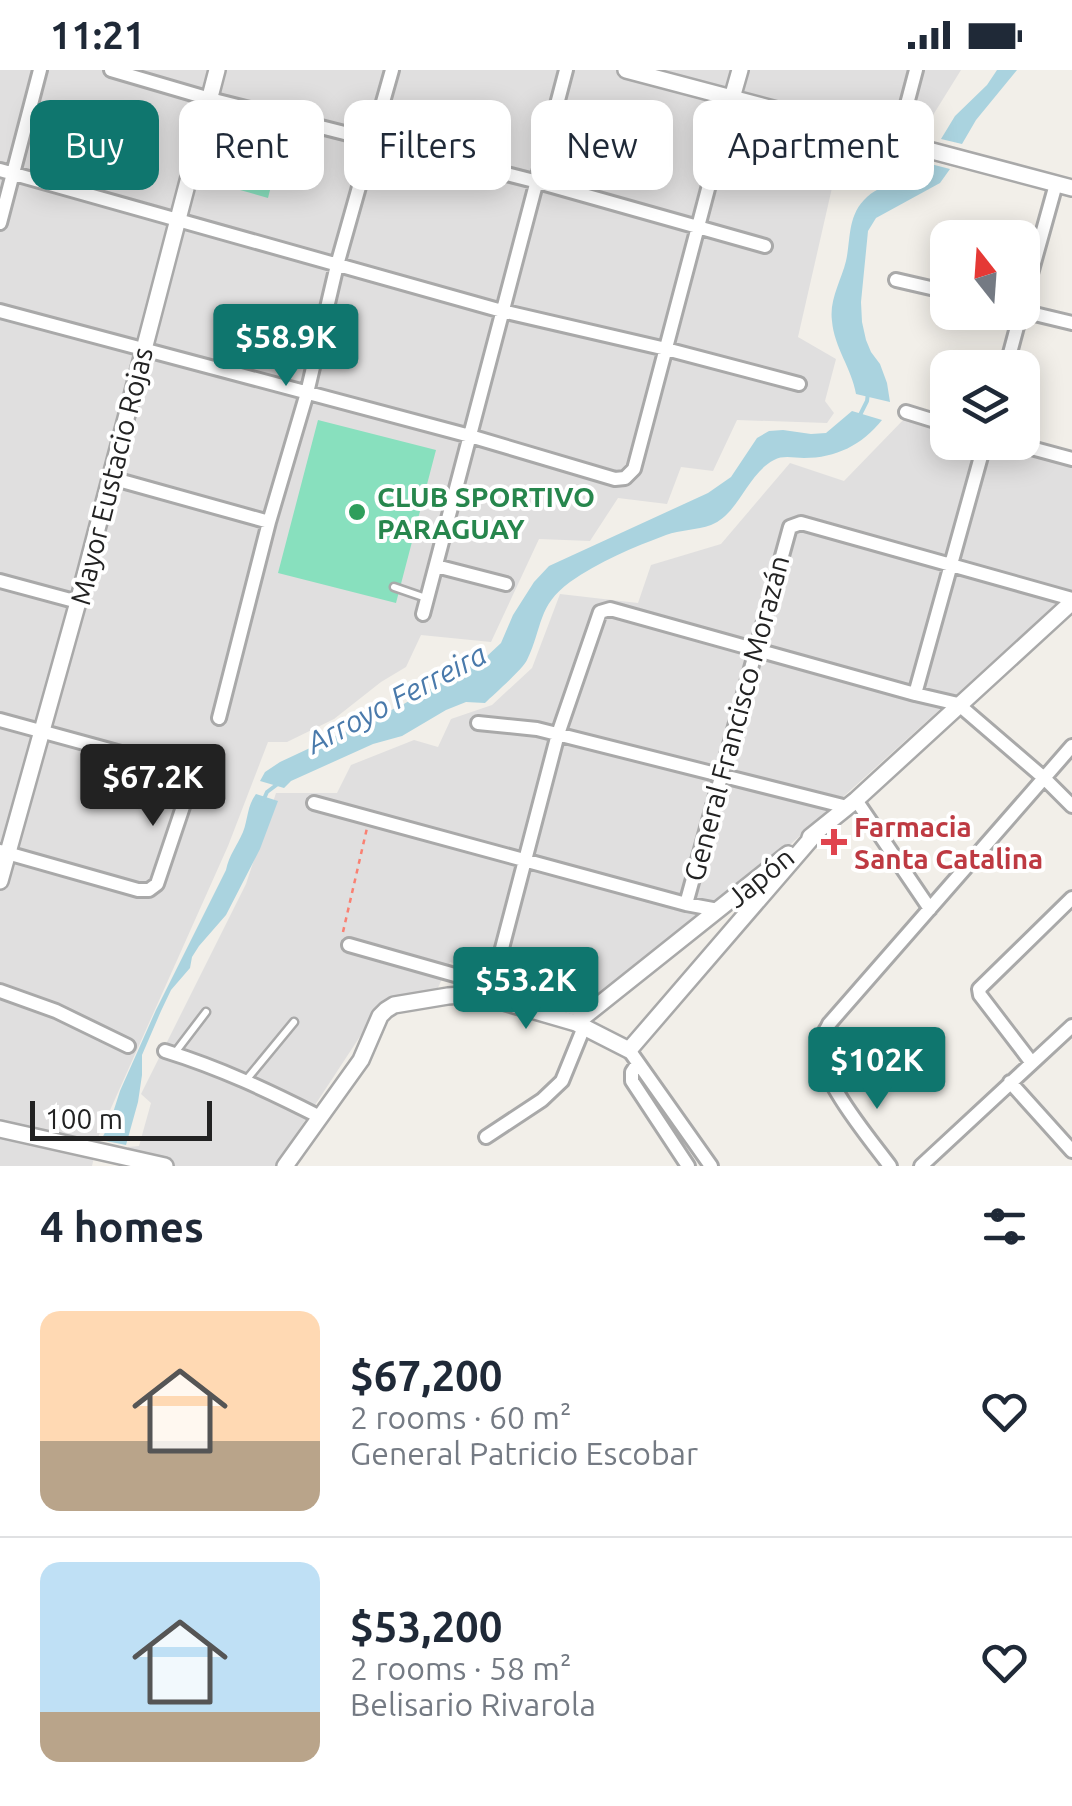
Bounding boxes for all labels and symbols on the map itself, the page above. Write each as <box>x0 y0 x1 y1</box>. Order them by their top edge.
north arrow <box>930 220 1040 330</box>
pin: $58.9K <box>205 304 367 389</box>
street label: Mayor Eustacio Rojas <box>64 344 158 608</box>
place label: CLUB SPORTIVO PARAGUAY <box>377 481 595 544</box>
marker: CLUB SPORTIVO PARAGUAY <box>346 501 368 523</box>
street label: General Francisco Morazán <box>678 552 794 884</box>
water label: Arroyo Ferreira <box>298 636 492 761</box>
pin: $67.2K <box>72 744 234 829</box>
place label: Farmacia Santa Catalina <box>854 811 1043 874</box>
marker: Farmacia Santa Catalina <box>823 831 845 853</box>
street label: Japón <box>720 841 800 913</box>
pin: $53.2K <box>445 947 607 1032</box>
pin: $102K <box>807 1027 947 1112</box>
scale bar <box>30 1096 212 1140</box>

